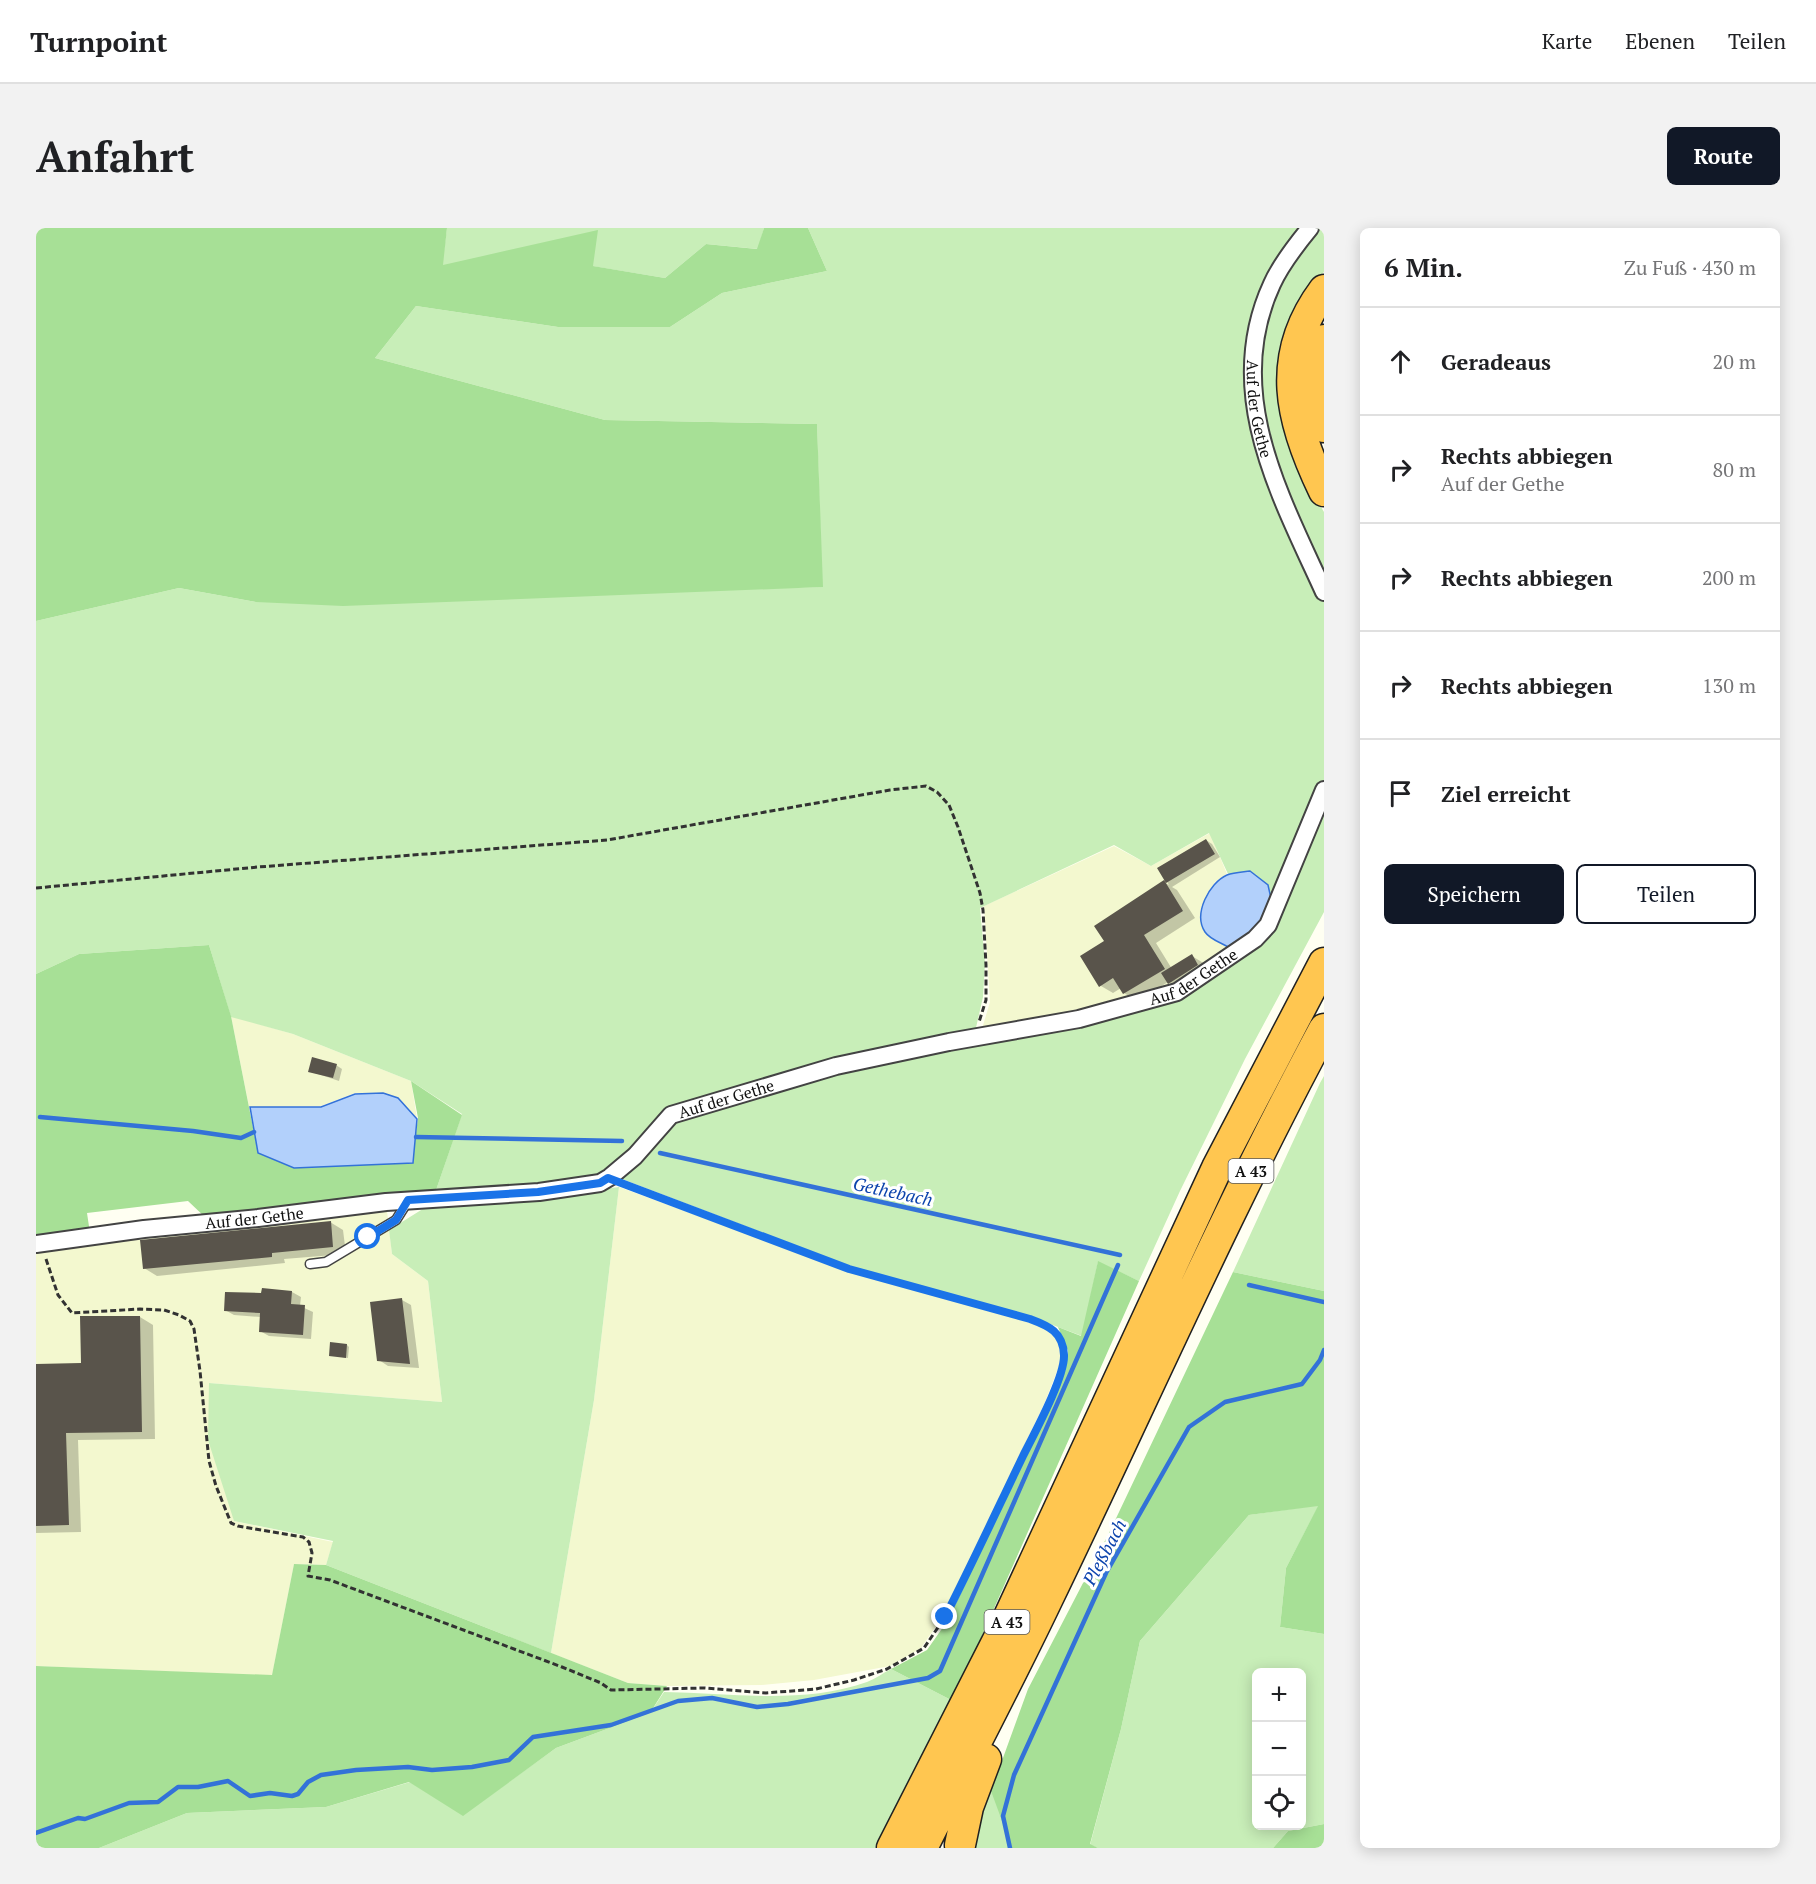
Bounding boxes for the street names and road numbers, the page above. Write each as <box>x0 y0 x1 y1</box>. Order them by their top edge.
street label: Auf der Gethe <box>1242 360 1278 460</box>
street label: Auf der Gethe <box>1147 943 1242 1010</box>
street label: Auf der Gethe <box>676 1074 777 1123</box>
road number: A 43 <box>1228 1159 1274 1183</box>
street label: Auf der Gethe <box>204 1201 305 1234</box>
road number: A 43 <box>984 1610 1030 1634</box>

